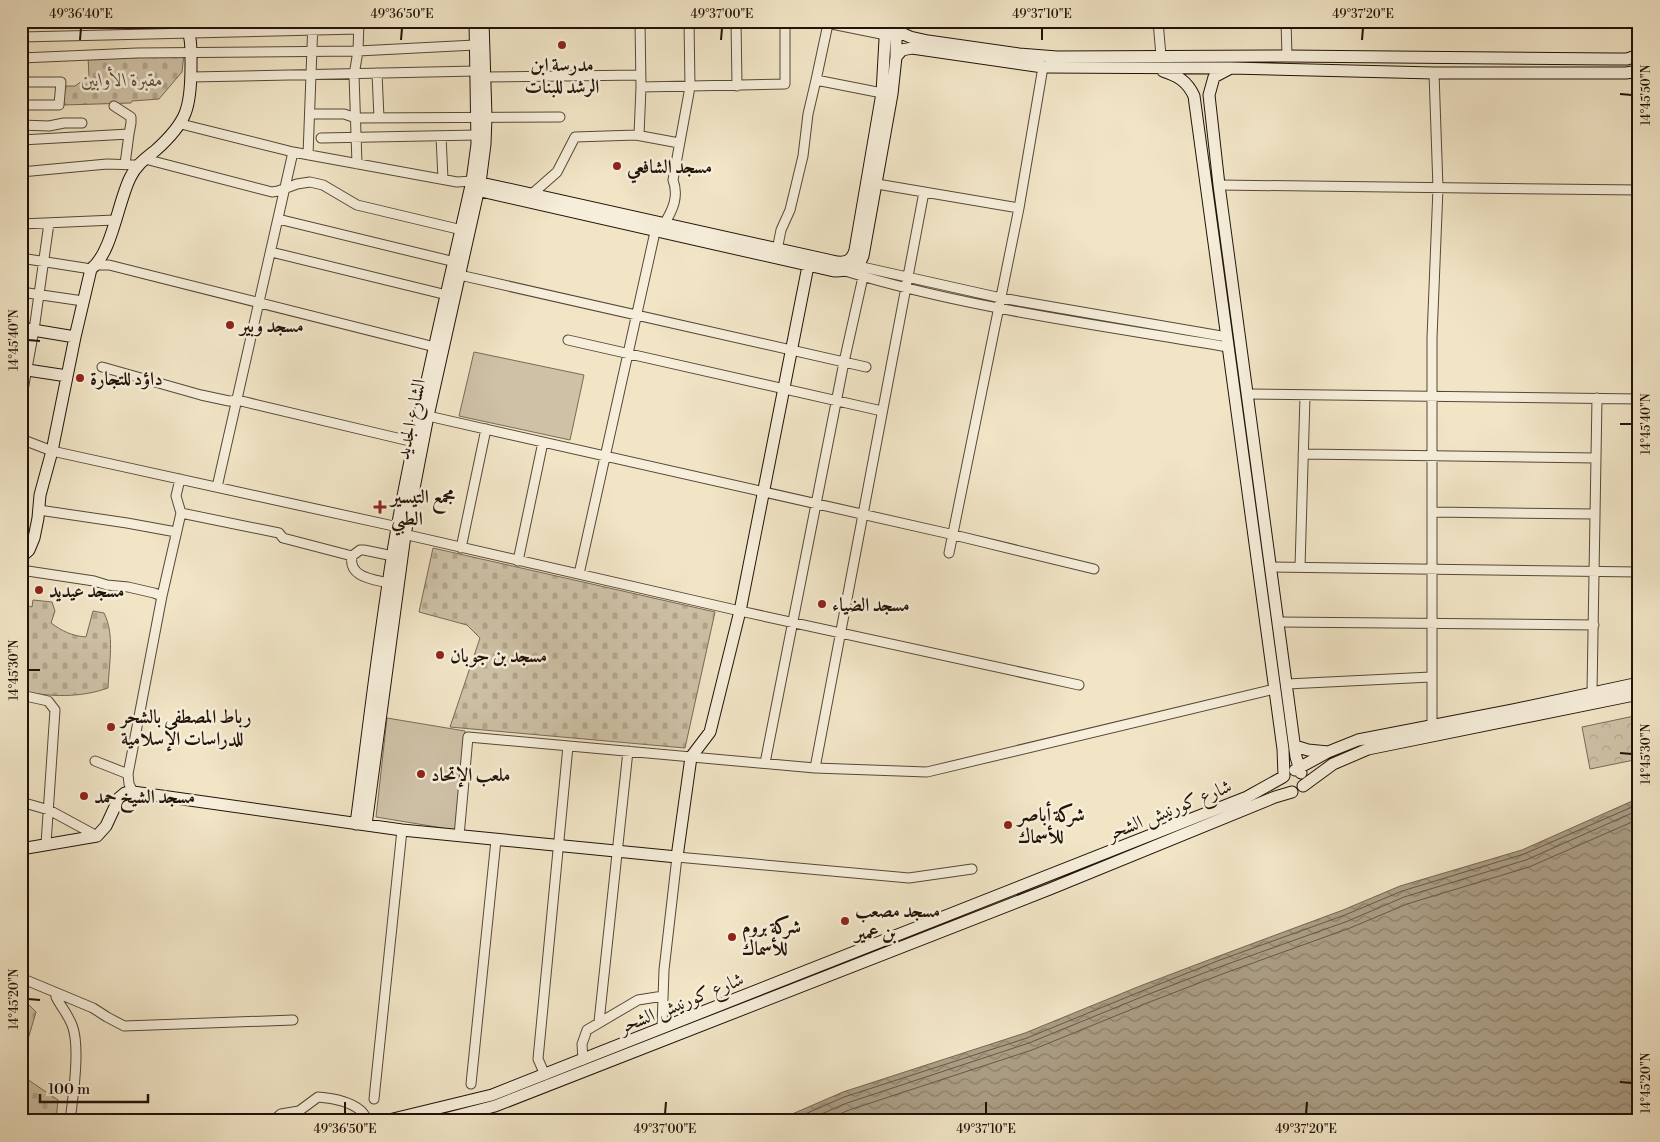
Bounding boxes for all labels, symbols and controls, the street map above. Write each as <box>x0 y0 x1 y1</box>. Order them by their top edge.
text: 49°36'40"E <box>49 7 113 22</box>
text: 49°36'50"E <box>371 7 433 22</box>
text: 49°37'00"E <box>691 7 753 22</box>
text: 49°37'10"E <box>1012 7 1072 22</box>
text: 49°37'20"E <box>1332 7 1394 22</box>
marker: مدرسة ابن الرشد للبنات <box>556 39 568 51</box>
place label: مدرسة ابن الرشد للبنات <box>525 53 599 99</box>
text: 14°45'50"N <box>1639 65 1654 125</box>
park label: مقبرة الأوابين <box>81 66 163 92</box>
place label: مسجد الشافعي <box>627 155 712 184</box>
marker: مسجد الشافعي <box>611 160 623 172</box>
text: 14°45'40"N <box>7 309 22 371</box>
place label: مسجد وبير <box>238 314 304 338</box>
marker: مسجد وبير <box>224 319 236 331</box>
place label: داؤد للتجارة <box>90 367 163 391</box>
marker: داؤد للتجارة <box>74 372 86 384</box>
street label: الشارع الجديد <box>391 377 434 462</box>
text: 14°45'40"N <box>1639 393 1654 455</box>
place label: مجمع التيسير الطبي <box>389 485 455 536</box>
marker: مجمع التيسير الطبي <box>373 500 387 514</box>
place label: مسجد عيديد <box>49 579 124 603</box>
marker: مسجد عيديد <box>33 584 45 596</box>
place label: مسجد الضياء <box>832 593 910 617</box>
marker: مسجد الضياء <box>816 598 828 610</box>
text: 14°45'30"N <box>7 639 22 700</box>
place label: مسجد بن جوبان <box>450 644 547 668</box>
marker: مسجد بن جوبان <box>434 649 446 661</box>
place label: رباط المصطفى بالشحر للدراسات الإسلامية <box>119 705 252 752</box>
marker: رباط المصطفى بالشحر للدراسات الإسلامية <box>105 721 117 733</box>
text: 14°45'30"N <box>1639 723 1654 784</box>
place label: ملعب الإتحاد <box>431 763 510 788</box>
marker: ملعب الإتحاد <box>415 768 427 780</box>
street label: شارع كورنيش الشحر <box>1102 774 1236 849</box>
place label: مسجد الشيخ حمد <box>94 785 195 814</box>
marker: مسجد الشيخ حمد <box>78 790 90 802</box>
place label: شركة أباصر للأسماك <box>1016 801 1085 849</box>
marker: شركة أباصر للأسماك <box>1002 819 1014 831</box>
place label: مسجد مصعب بن عمير <box>853 899 940 945</box>
place label: شركة بروم للأسماك <box>742 915 801 961</box>
marker: مسجد مصعب بن عمير <box>839 915 851 927</box>
marker: شركة بروم للأسماك <box>726 931 738 943</box>
street label: شارع كورنيش الشحر <box>614 967 748 1042</box>
text: 14°45'20"N <box>7 968 22 1030</box>
text: 14°45'20"N <box>1639 1052 1654 1114</box>
scale bar <box>40 1072 148 1104</box>
text: 100 m <box>48 1080 90 1099</box>
text: 49°36'50"E <box>314 1122 376 1137</box>
text: 49°37'00"E <box>634 1122 696 1137</box>
text: 49°37'10"E <box>956 1122 1016 1137</box>
text: 49°37'20"E <box>1275 1122 1337 1137</box>

